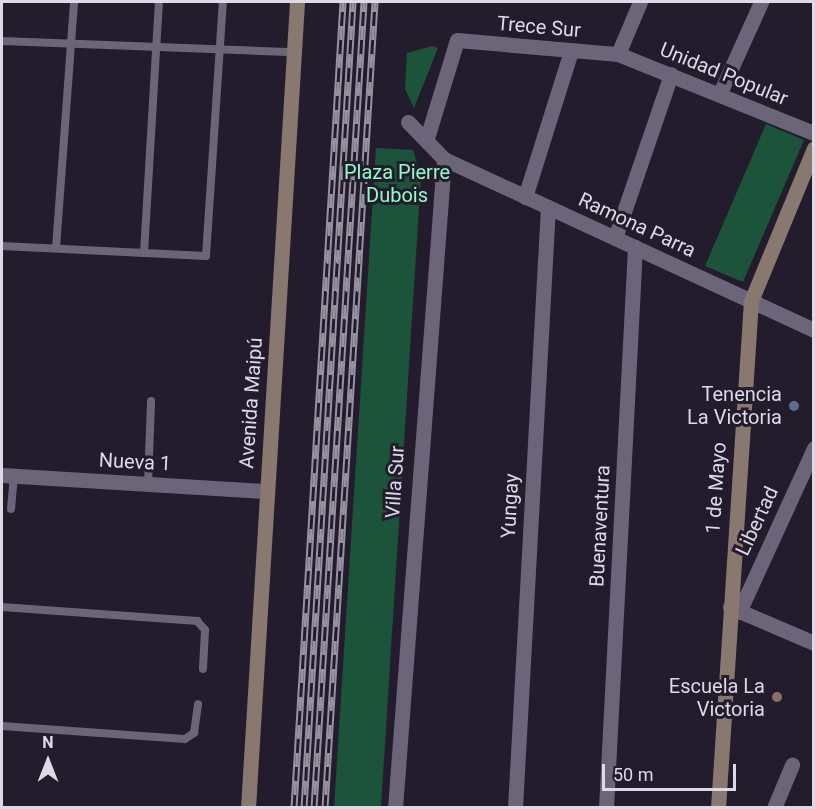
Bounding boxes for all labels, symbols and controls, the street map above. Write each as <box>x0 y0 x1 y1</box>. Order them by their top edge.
street label: Trece Sur <box>496 11 582 43</box>
street label: Unidad Popular <box>656 37 792 111</box>
park label: Plaza Pierre Dubois <box>344 161 450 208</box>
street label: Ramona Parra <box>575 187 699 263</box>
street label: Avenida Maipú <box>234 337 268 469</box>
place label: Tenencia La Victoria <box>687 382 782 429</box>
marker: Tenencia La Victoria <box>787 399 801 413</box>
street label: 1 de Mayo <box>701 441 731 535</box>
street label: Villa Sur <box>380 445 410 519</box>
street label: Nueva 1 <box>98 448 172 476</box>
street label: Buenaventura <box>585 464 615 588</box>
street label: Yungay <box>496 473 524 539</box>
street label: Libertad <box>731 483 783 559</box>
place label: Escuela La Victoria <box>669 674 765 721</box>
marker: Escuela La Victoria <box>770 690 784 704</box>
north arrow <box>18 731 78 791</box>
text: N <box>42 733 54 752</box>
scale bar <box>605 752 738 790</box>
text: 50 m <box>613 764 653 785</box>

